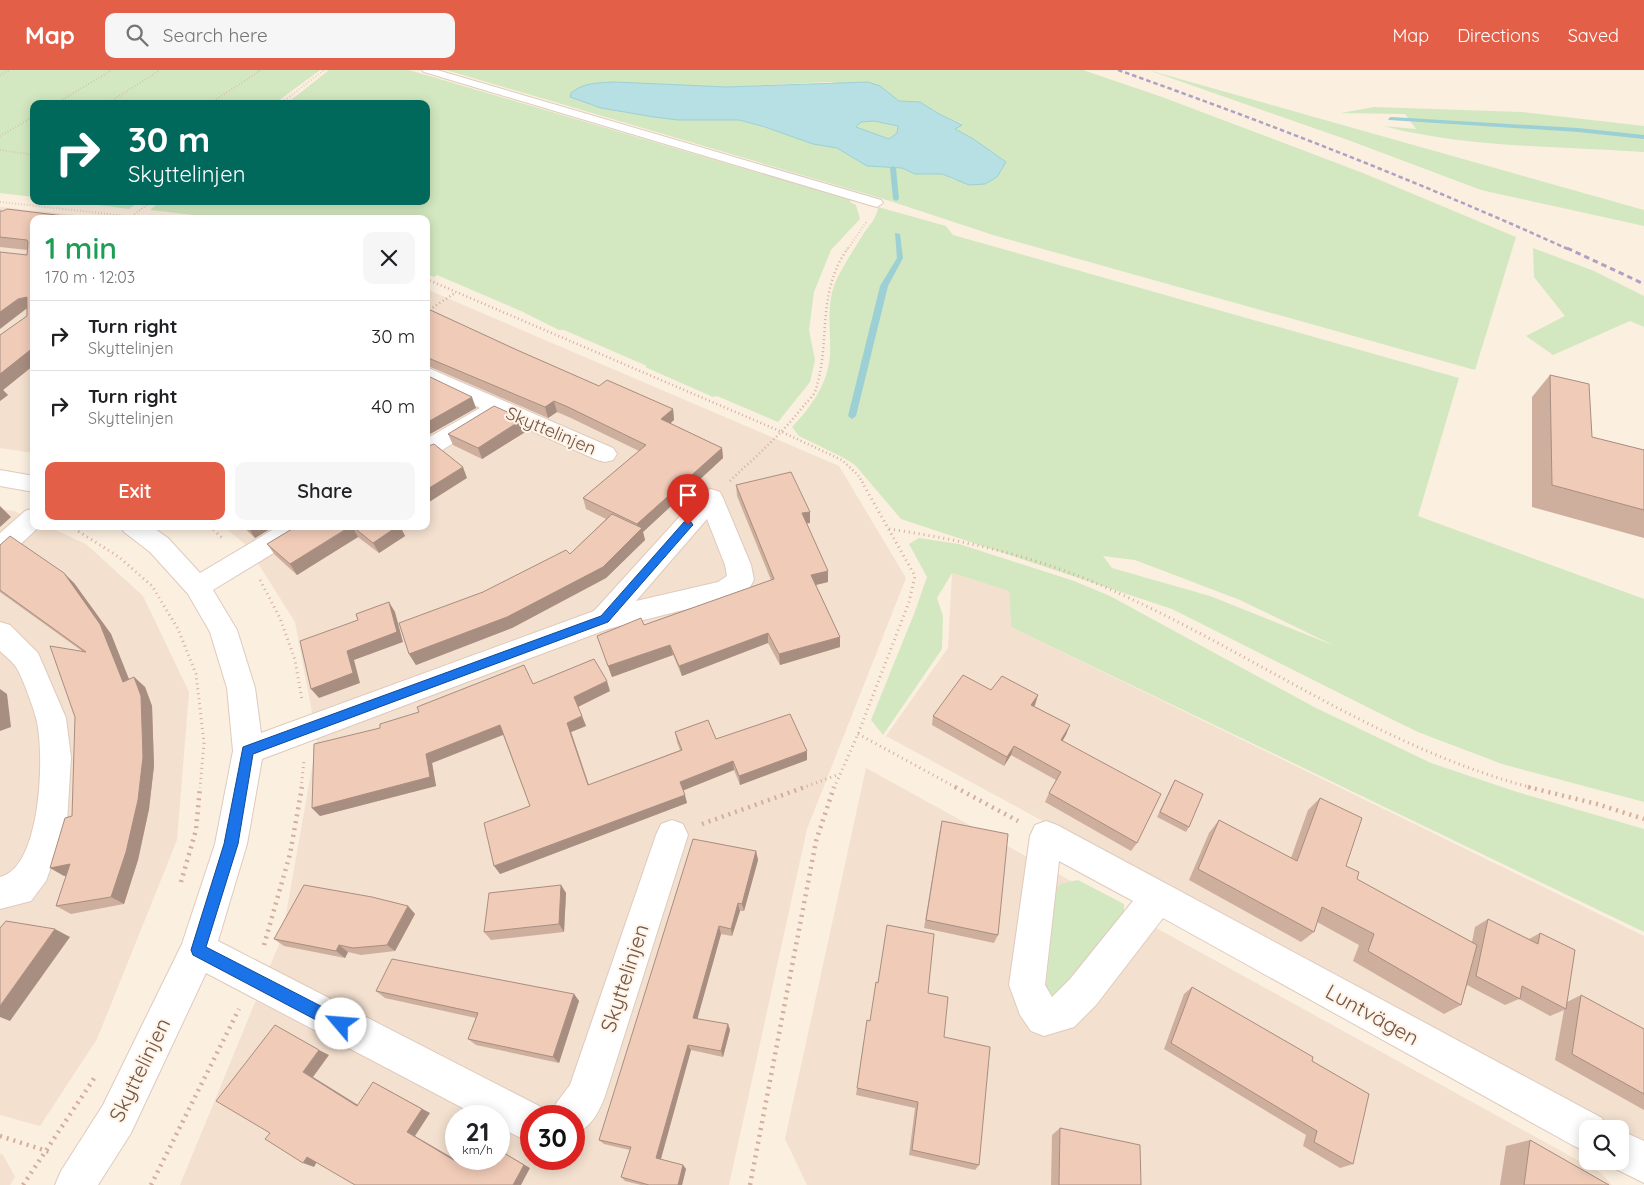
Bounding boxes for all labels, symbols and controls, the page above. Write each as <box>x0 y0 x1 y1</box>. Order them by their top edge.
search box <box>105 13 455 58</box>
text: Map <box>25 20 75 50</box>
icon: search <box>123 21 151 49</box>
text: Search here <box>163 23 268 47</box>
text: Map <box>1392 24 1429 47</box>
text: Directions <box>1457 24 1540 47</box>
text: Saved <box>1568 24 1619 47</box>
text: 30 m <box>128 117 210 161</box>
icon: right <box>45 120 110 185</box>
text: Skyttelinjen <box>128 160 245 188</box>
text: 1 min <box>45 229 117 267</box>
button: close <box>363 232 415 284</box>
text: 170 m · 12:03 <box>45 267 135 287</box>
text: Turn right <box>88 314 177 338</box>
icon: right <box>45 322 73 350</box>
text: 30 m <box>371 324 415 348</box>
text: Skyttelinjen <box>88 338 173 358</box>
text: Turn right <box>88 384 177 408</box>
icon: right <box>45 392 73 420</box>
text: 40 m <box>371 394 415 418</box>
street label: Skyttelinjen <box>502 401 600 460</box>
text: Skyttelinjen <box>88 408 173 428</box>
button: Exit <box>45 462 225 520</box>
button: Share <box>235 462 415 520</box>
pin <box>667 474 709 525</box>
icon: arrive <box>674 481 702 509</box>
street label: Skyttelinjen <box>594 920 654 1035</box>
street label: Luntvägen <box>1321 978 1424 1050</box>
position arrow <box>314 997 366 1049</box>
street label: Skyttelinjen <box>103 1013 175 1126</box>
speed limit sign: 30 <box>520 1105 585 1170</box>
text: 21 <box>466 1116 489 1147</box>
map controls <box>1579 1120 1629 1170</box>
button: search <box>1579 1120 1629 1170</box>
text: km/h <box>462 1142 493 1157</box>

